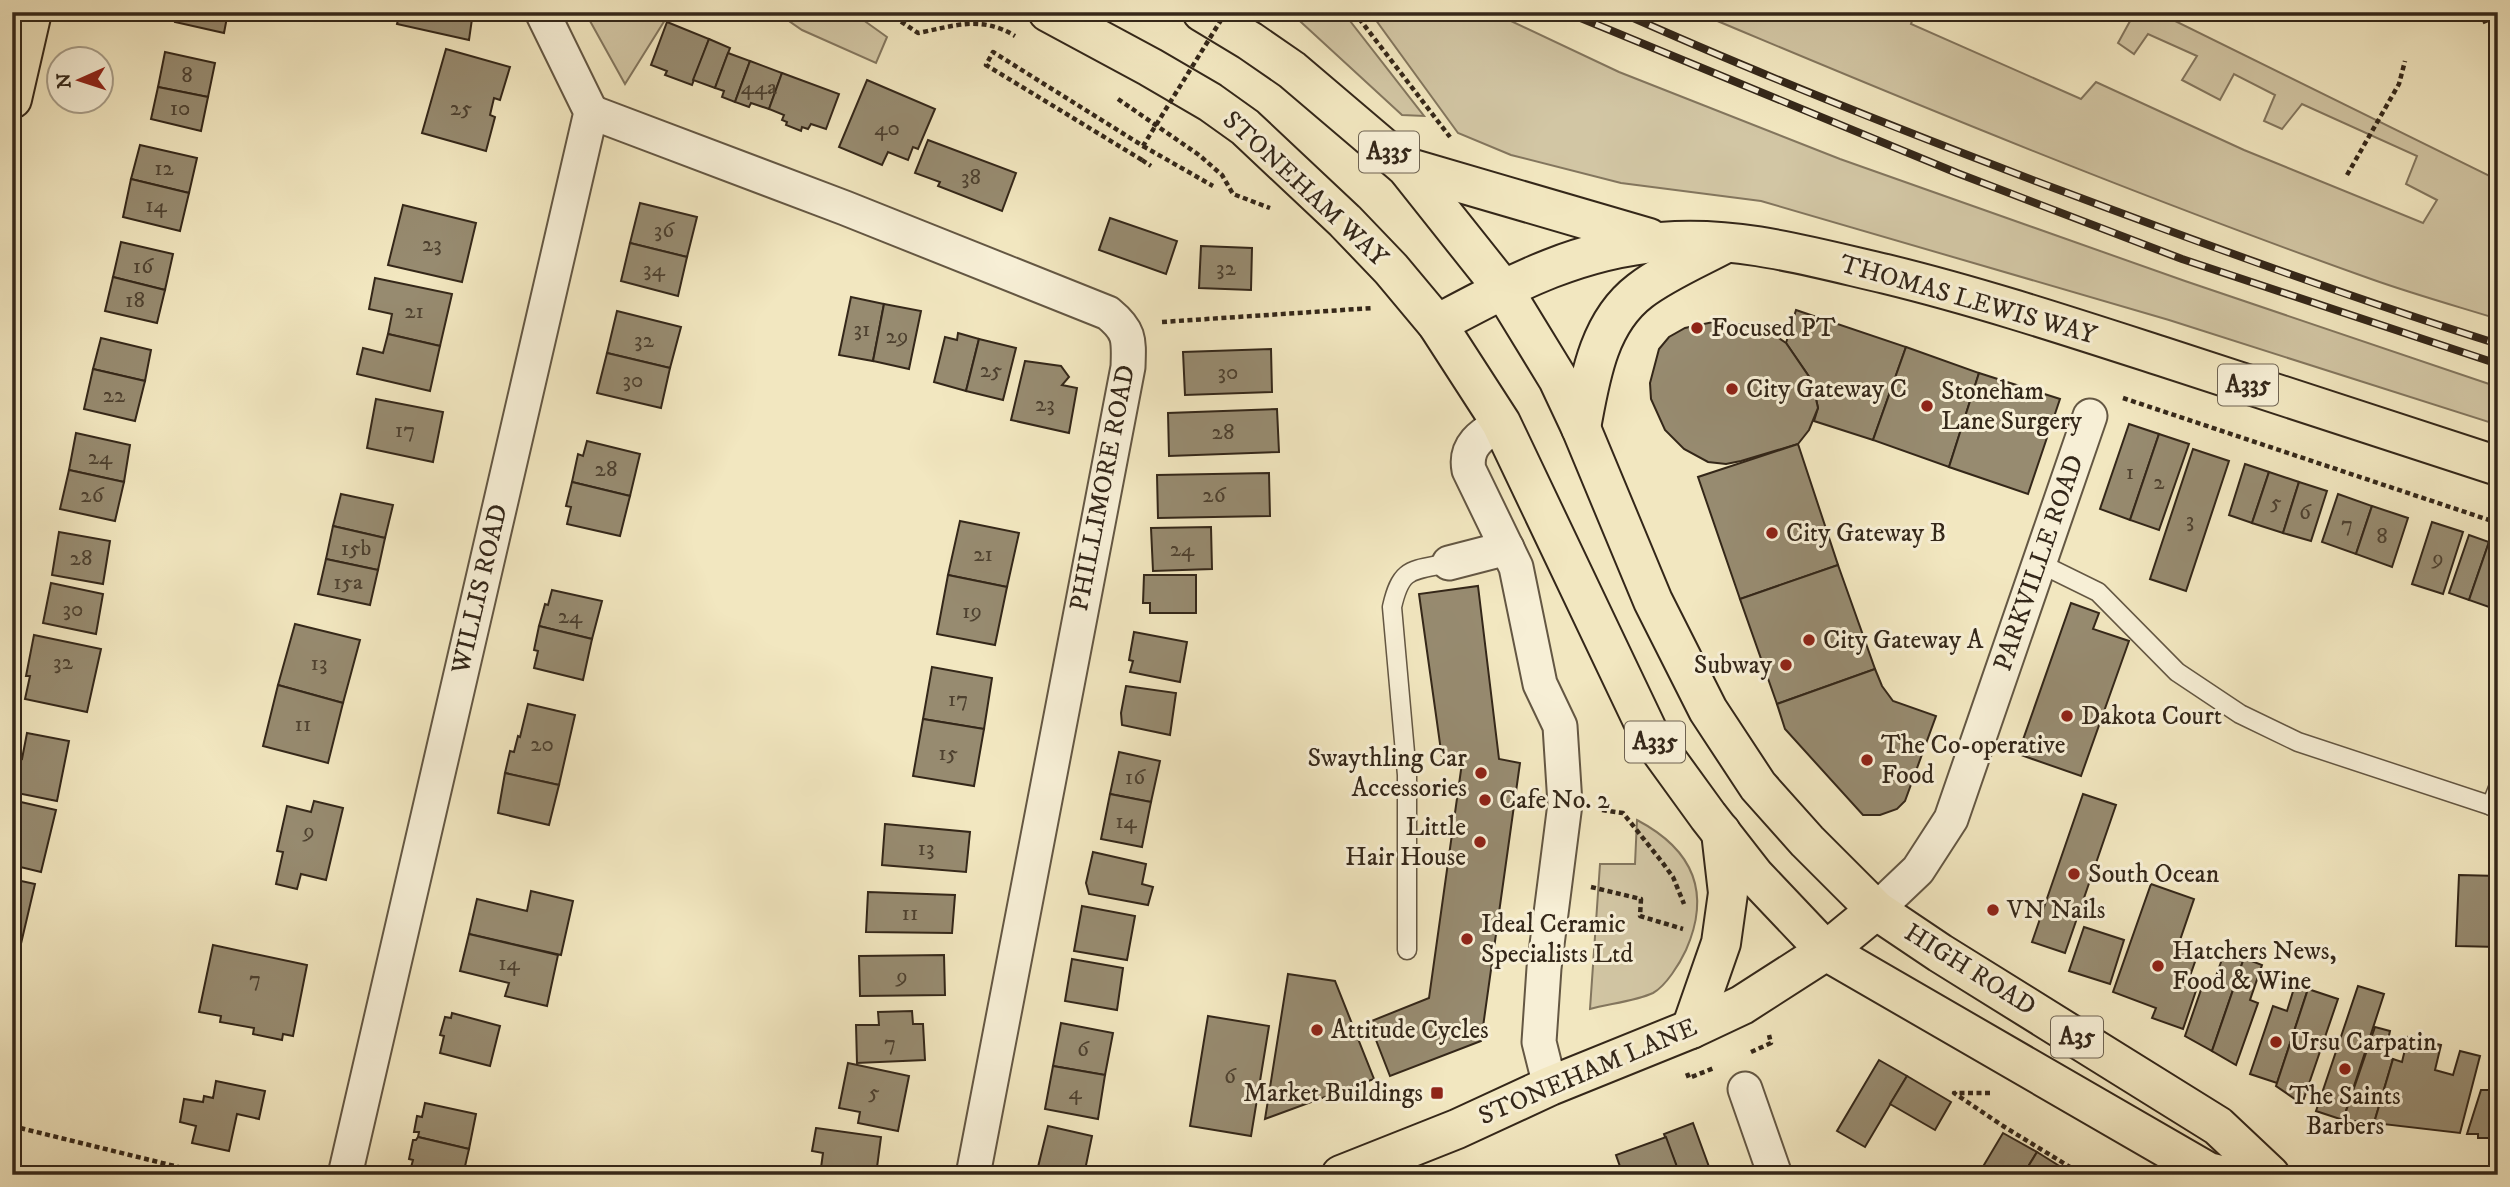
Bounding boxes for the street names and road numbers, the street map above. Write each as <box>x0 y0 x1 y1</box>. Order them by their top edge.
street label: STONEHAM WAY <box>1215 104 1395 275</box>
road number: A335 <box>1359 132 1419 172</box>
street label: THOMAS LEWIS WAY <box>1836 248 2101 353</box>
street label: PHILLIMORE ROAD <box>1063 362 1143 614</box>
road number: A335 <box>2218 364 2278 406</box>
street label: PARKVILLE ROAD <box>1987 451 2091 675</box>
street label: WILLIS ROAD <box>444 501 516 678</box>
road number: A335 <box>1625 722 1685 762</box>
street label: HIGH ROAD <box>1898 917 2042 1023</box>
street label: STONEHAM LANE <box>1474 1011 1702 1133</box>
road number: A35 <box>2051 1016 2103 1058</box>

